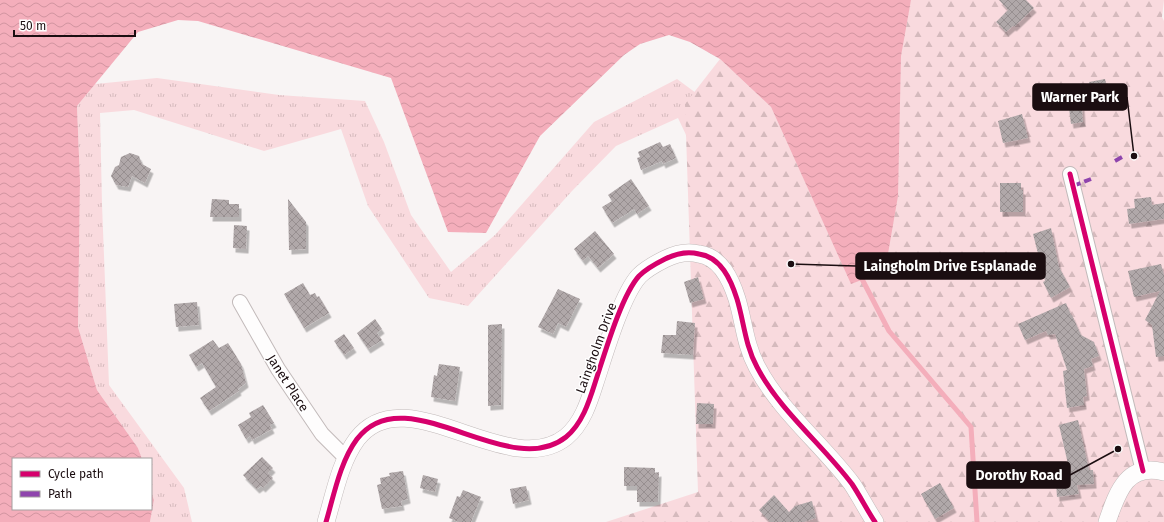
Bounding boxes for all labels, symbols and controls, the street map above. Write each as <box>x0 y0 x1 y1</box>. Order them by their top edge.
scale bar <box>14 12 135 38</box>
text: 50 m <box>20 19 46 33</box>
callout: Warner Park <box>1033 84 1127 110</box>
text: Warner Park <box>1041 89 1119 106</box>
callout: Laingholm Drive Esplanade <box>856 253 1045 279</box>
text: Laingholm Drive Esplanade <box>864 258 1037 275</box>
street label: Laingholm Drive <box>573 301 619 395</box>
street label: Janet Place <box>264 352 312 414</box>
legend <box>12 458 152 510</box>
callout: Dorothy Road <box>967 462 1070 488</box>
text: Cycle path <box>48 467 104 481</box>
text: Dorothy Road <box>975 467 1063 484</box>
text: Path <box>48 487 72 501</box>

